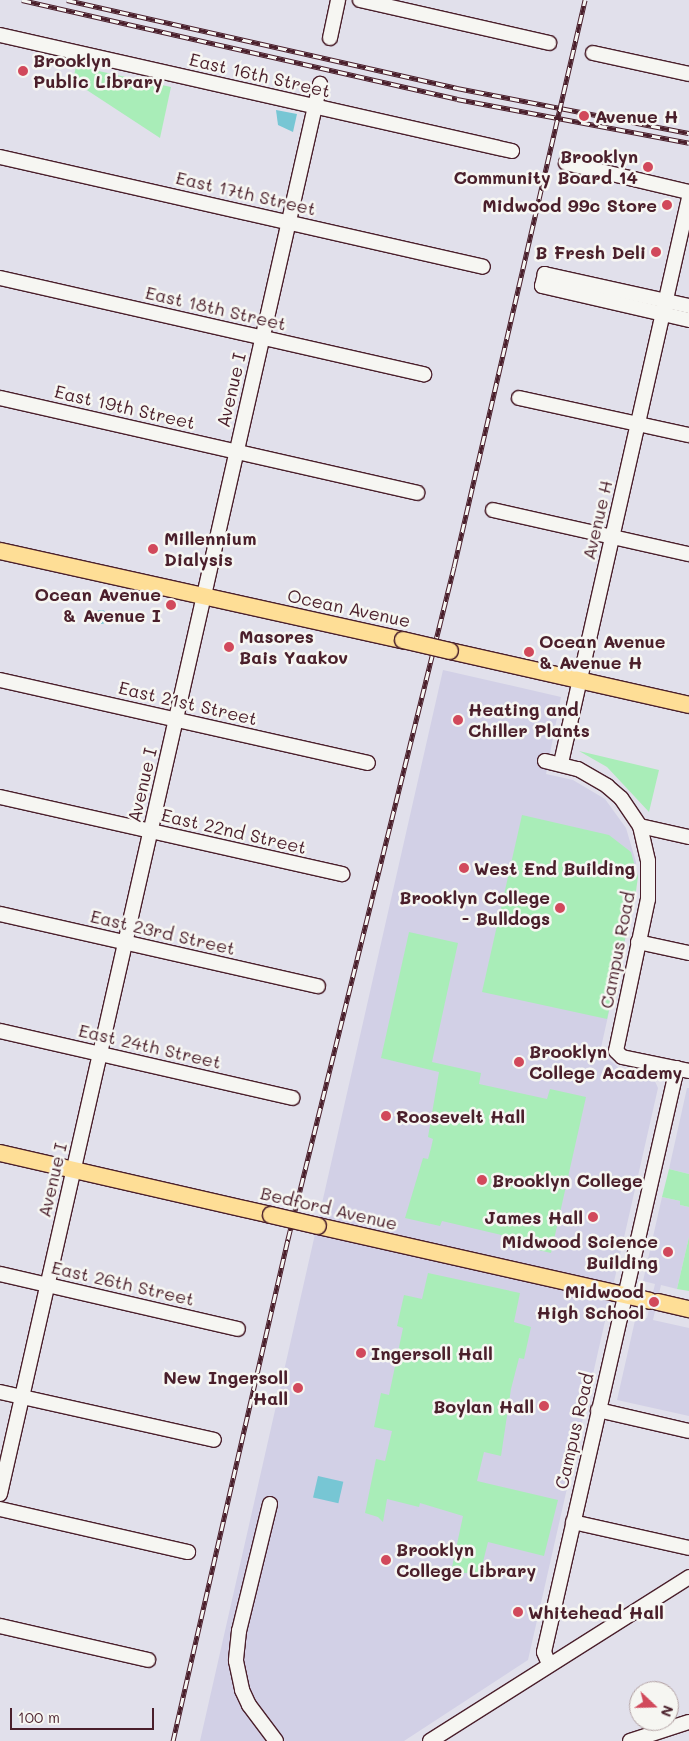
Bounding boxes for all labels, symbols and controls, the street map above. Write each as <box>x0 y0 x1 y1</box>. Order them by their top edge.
street label: East 16th Street <box>187 48 333 102</box>
place label: Brooklyn Public Library <box>33 50 163 92</box>
marker: Brooklyn Public Library <box>17 65 29 77</box>
place label: Avenue H <box>595 105 679 127</box>
marker: Avenue H <box>577 109 591 123</box>
place label: Brooklyn Community Board 14 <box>453 146 638 188</box>
marker: Brooklyn Community Board 14 <box>642 161 654 173</box>
street label: East 17th Street <box>174 166 318 220</box>
place label: Midwood 99c Store <box>482 194 657 216</box>
marker: Midwood 99c Store <box>661 199 673 211</box>
place label: B Fresh Deli <box>535 241 646 263</box>
marker: B Fresh Deli <box>650 246 662 258</box>
street label: East 18th Street <box>143 281 289 335</box>
street label: Avenue I <box>212 351 250 429</box>
street label: East 19th Street <box>53 380 197 434</box>
street label: Avenue H <box>577 478 617 562</box>
place label: Millennium Dialysis <box>164 528 256 570</box>
marker: Millennium Dialysis <box>146 542 160 556</box>
place label: Ocean Avenue & Avenue I <box>34 584 161 626</box>
street label: Ocean Avenue <box>286 584 412 632</box>
marker: Ocean Avenue & Avenue I <box>165 599 177 611</box>
place label: Masores Bais Yaakov <box>239 626 348 669</box>
place label: Ocean Avenue & Avenue H <box>539 631 666 674</box>
marker: Masores Bais Yaakov <box>223 641 235 653</box>
marker: Ocean Avenue & Avenue H <box>523 646 535 658</box>
street label: East 21st Street <box>117 677 259 729</box>
place label: Heating and Chiller Plants <box>468 699 590 742</box>
marker: Heating and Chiller Plants <box>452 714 464 726</box>
street label: Avenue I <box>123 746 161 824</box>
street label: East 22nd Street <box>159 804 309 858</box>
place label: West End Building <box>474 857 635 879</box>
marker: West End Building <box>458 862 470 874</box>
place label: Brooklyn College - Bulldogs <box>399 887 550 930</box>
street label: Campus Road <box>595 890 639 1010</box>
marker: Brooklyn College - Bulldogs <box>554 902 566 914</box>
street label: East 23rd Street <box>88 905 238 959</box>
street label: East 24th Street <box>77 1019 223 1073</box>
place label: Brooklyn College Academy <box>529 1041 682 1084</box>
marker: Brooklyn College Academy <box>513 1056 525 1068</box>
place label: Roosevelt Hall <box>396 1105 525 1127</box>
marker: Roosevelt Hall <box>380 1110 392 1122</box>
street label: Avenue I <box>33 1141 71 1219</box>
place label: Brooklyn College <box>492 1169 643 1191</box>
marker: Brooklyn College <box>476 1174 488 1186</box>
street label: Bedford Avenue <box>258 1182 400 1234</box>
place label: James Hall <box>484 1206 583 1228</box>
marker: James Hall <box>587 1211 599 1223</box>
place label: Midwood Science Building <box>502 1231 658 1274</box>
marker: Midwood Science Building <box>662 1246 674 1258</box>
street label: East 26th Street <box>49 1256 197 1310</box>
place label: Midwood High School <box>537 1281 644 1324</box>
marker: Midwood High School <box>648 1296 660 1308</box>
place label: Ingersoll Hall <box>371 1342 493 1364</box>
marker: Ingersoll Hall <box>355 1347 367 1359</box>
place label: New Ingersoll Hall <box>163 1367 288 1410</box>
street label: Campus Road <box>550 1371 598 1491</box>
marker: New Ingersoll Hall <box>292 1382 304 1394</box>
place label: Boylan Hall <box>433 1395 534 1417</box>
marker: Boylan Hall <box>538 1400 550 1412</box>
place label: Brooklyn College Library <box>396 1539 536 1582</box>
marker: Brooklyn College Library <box>380 1554 392 1566</box>
place label: Whitehead Hall <box>528 1601 664 1623</box>
marker: Whitehead Hall <box>512 1606 524 1618</box>
north arrow <box>629 1681 679 1731</box>
scale bar <box>12 1698 156 1730</box>
text: N <box>657 1703 678 1720</box>
text: 100 m <box>18 1707 60 1727</box>

